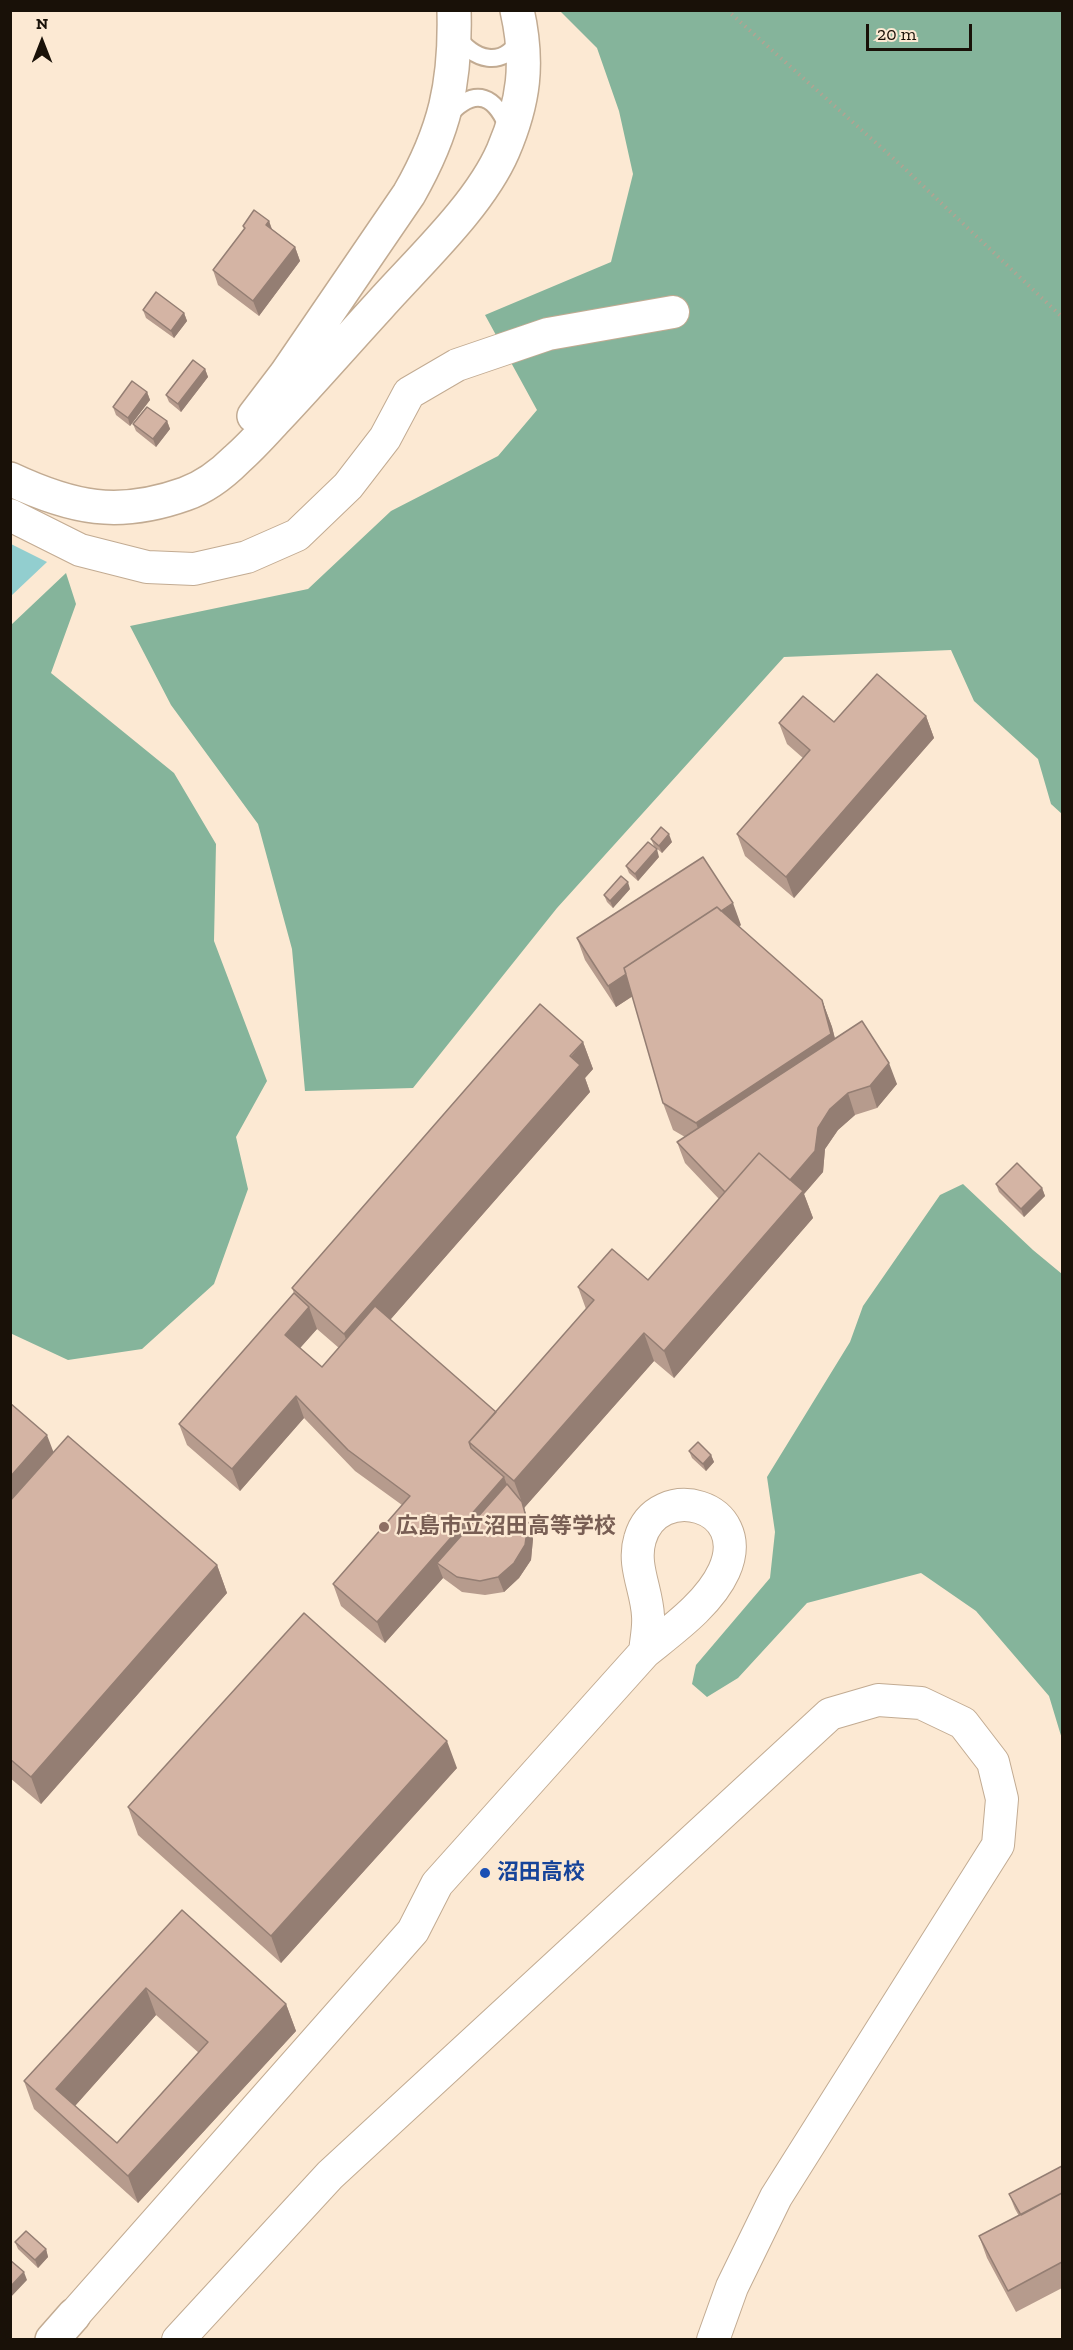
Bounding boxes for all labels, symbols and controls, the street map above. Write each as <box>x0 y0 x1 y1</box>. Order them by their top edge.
north arrow <box>12 12 72 72</box>
scale bar <box>869 12 976 50</box>
text: N <box>36 14 48 33</box>
text: 20 m <box>877 23 916 45</box>
place label: 広島市立沼田高等学校 <box>396 1514 616 1540</box>
marker: 広島市立沼田高等学校 <box>377 1520 391 1534</box>
place label: 沼田高校 <box>497 1860 585 1886</box>
marker: 沼田高校 <box>478 1866 492 1880</box>

